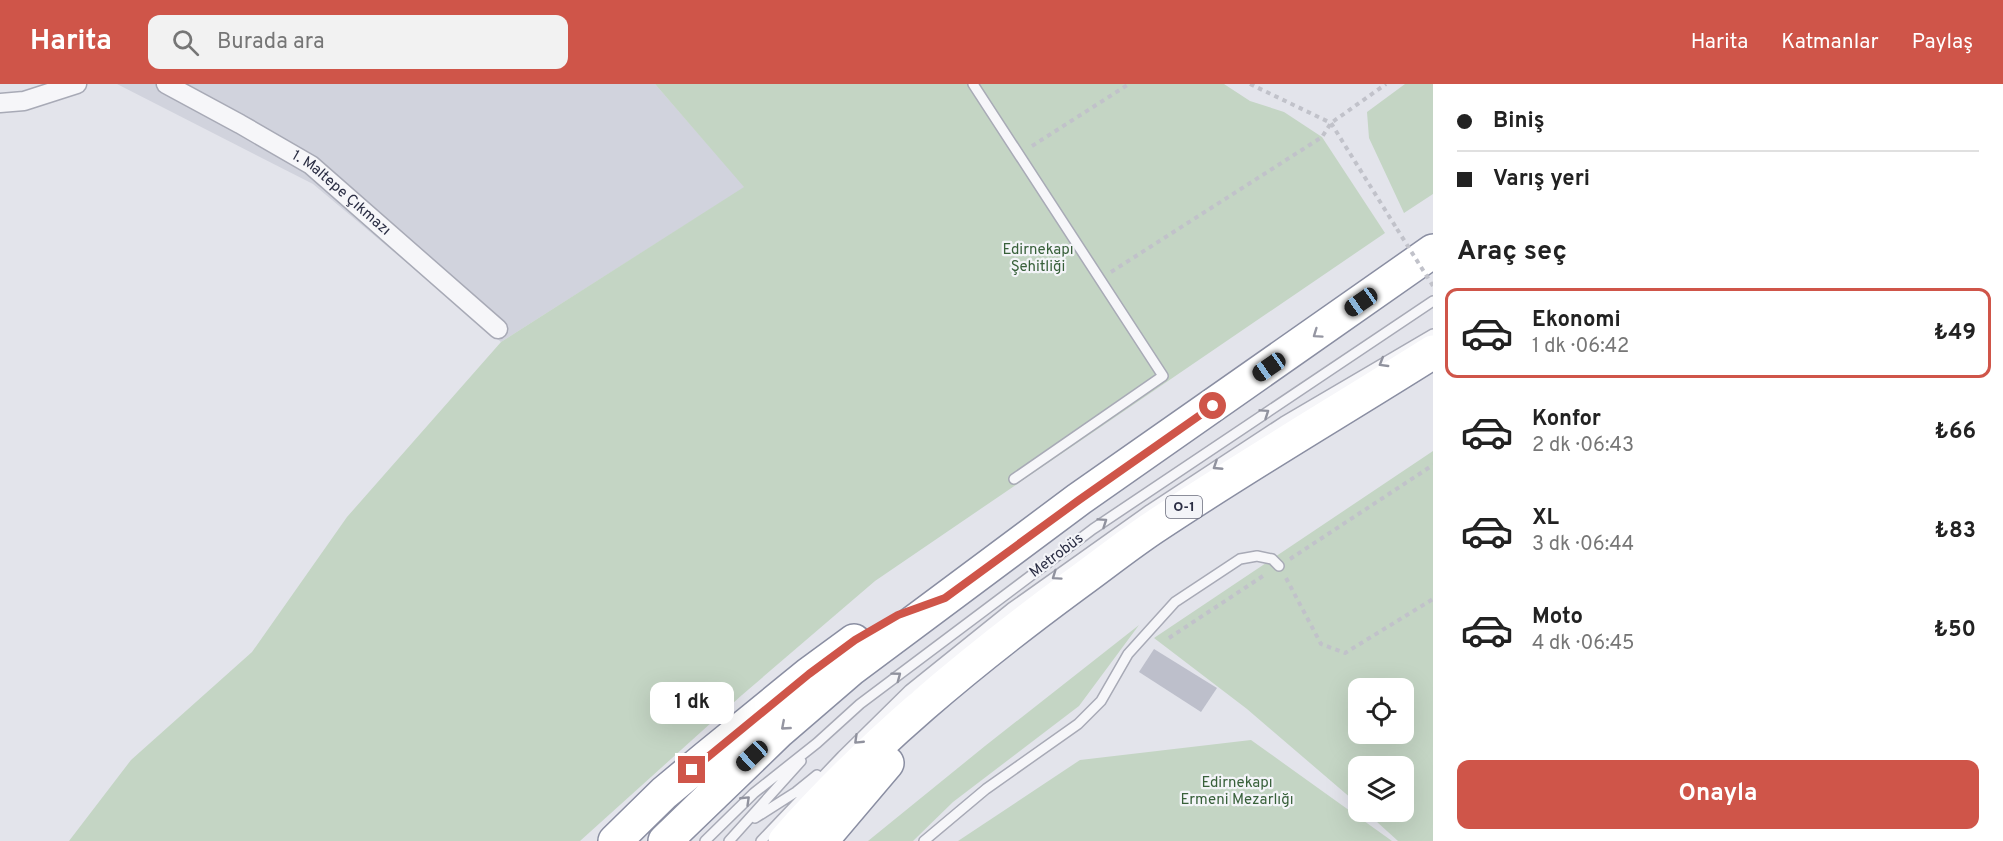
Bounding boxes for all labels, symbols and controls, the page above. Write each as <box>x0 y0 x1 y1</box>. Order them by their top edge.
search box <box>148 15 568 69</box>
text: Harita <box>30 24 112 60</box>
icon: search <box>169 26 202 59</box>
text: Burada ara <box>217 29 325 56</box>
text: Harita <box>1691 29 1748 56</box>
text: Katmanlar <box>1781 29 1879 56</box>
text: Paylaş <box>1912 29 1973 56</box>
text: Biniş <box>1493 108 1545 135</box>
street label: 1. Maltepe Çıkmazı <box>288 146 394 240</box>
text: Varış yeri <box>1493 166 1590 193</box>
text: Araç seç <box>1457 235 1567 269</box>
park label: Edirnekapı Şehitliği <box>1002 241 1074 277</box>
car <box>1341 284 1381 320</box>
icon: car <box>1460 306 1514 360</box>
text: Ekonomi <box>1532 307 1621 334</box>
text: ₺49 <box>1934 320 1976 347</box>
one-way arrow <box>1313 327 1324 338</box>
text: 1 dk · 06:42 <box>1532 334 1629 360</box>
car <box>1249 349 1289 385</box>
one-way arrow <box>1379 356 1389 368</box>
route start <box>1199 392 1226 419</box>
icon: car <box>1460 405 1514 459</box>
text: Konfor <box>1532 406 1601 433</box>
one-way arrow <box>1258 409 1269 420</box>
text: ₺66 <box>1935 419 1976 446</box>
text: 2 dk · 06:43 <box>1532 433 1634 459</box>
one-way arrow <box>1212 458 1223 469</box>
road number: O-1 <box>1166 496 1202 518</box>
icon: car <box>1460 504 1514 558</box>
text: XL <box>1532 505 1559 532</box>
one-way arrow <box>1097 517 1107 529</box>
text: ₺83 <box>1935 518 1976 545</box>
street label: Metrobüs <box>1026 530 1088 582</box>
text: 3 dk · 06:44 <box>1532 532 1634 558</box>
one-way arrow <box>1052 569 1063 580</box>
icon: car <box>1460 603 1514 657</box>
text: Moto <box>1532 604 1583 631</box>
text: ₺50 <box>1934 617 1976 644</box>
text: 4 dk · 06:45 <box>1532 631 1635 657</box>
one-way arrow <box>890 673 901 684</box>
map controls <box>1348 678 1414 822</box>
button: locate <box>1348 678 1414 744</box>
callout: 1 dk <box>650 683 734 725</box>
text: 1 dk <box>674 690 710 716</box>
one-way arrow <box>781 719 791 730</box>
one-way arrow <box>854 733 865 744</box>
car <box>733 737 771 775</box>
route end <box>678 756 705 783</box>
button: layers <box>1348 756 1414 822</box>
button: Onayla <box>1457 760 1979 829</box>
park label: Edirnekapı Ermeni Mezarlığı <box>1180 774 1294 810</box>
one-way arrow <box>740 796 750 807</box>

